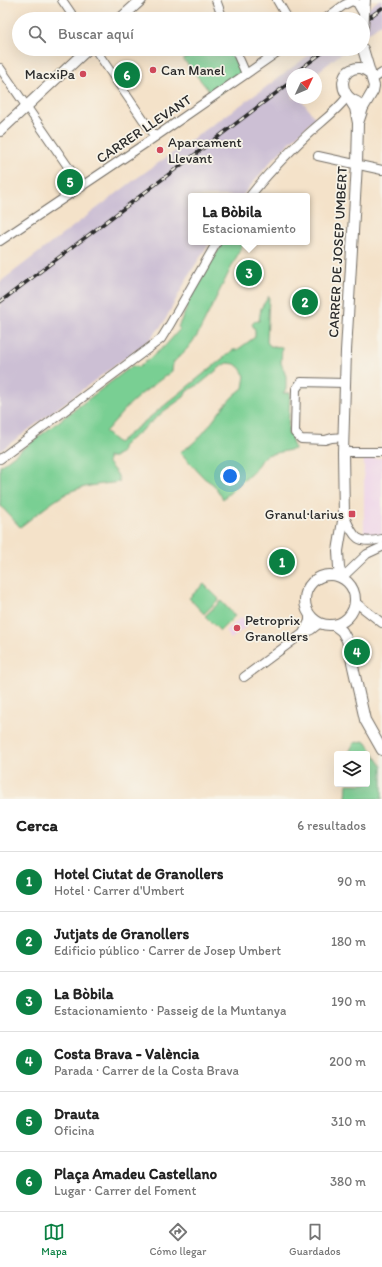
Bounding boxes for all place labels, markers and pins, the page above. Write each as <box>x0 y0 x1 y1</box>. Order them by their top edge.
pin: 6 <box>114 60 140 90</box>
place label: Can Manel <box>161 62 225 79</box>
marker: Can Manel <box>148 65 158 75</box>
place label: MacxiPa <box>25 66 76 83</box>
marker: MacxiPa <box>78 69 88 79</box>
place label: Aparcament Llevant <box>168 134 242 167</box>
marker: Aparcament Llevant <box>155 145 165 155</box>
pin: 5 <box>57 167 83 197</box>
pin: 3 <box>236 258 262 288</box>
pin: 2 <box>292 287 318 317</box>
place label: Granul·larius <box>265 506 344 523</box>
marker: Granul·larius <box>347 509 357 519</box>
pin: 1 <box>269 547 295 577</box>
place label: Petroprix Granollers <box>245 612 308 645</box>
marker: Petroprix Granollers <box>232 623 242 633</box>
pin: 4 <box>344 637 370 667</box>

